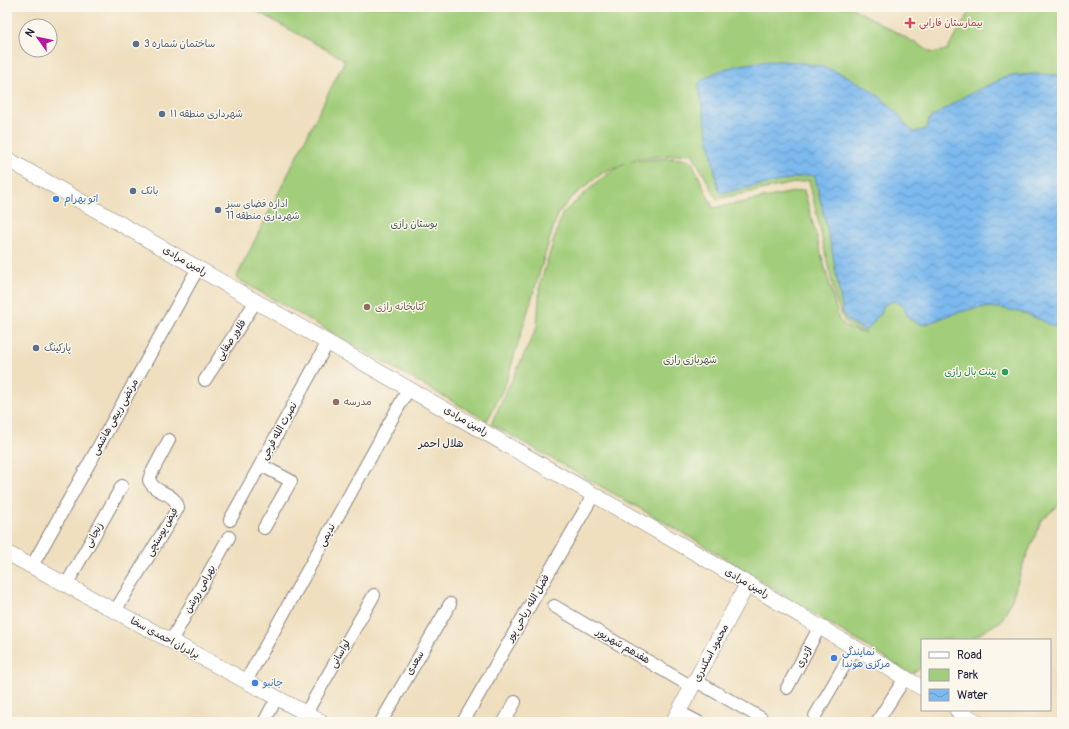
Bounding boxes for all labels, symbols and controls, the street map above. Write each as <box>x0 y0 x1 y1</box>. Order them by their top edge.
marker: بیمارستان فارابی <box>904 17 916 29</box>
place label: بیمارستان فارابی <box>919 17 983 30</box>
north arrow <box>18 18 58 58</box>
text: N <box>23 26 38 39</box>
place label: ساختمان شماره 3 <box>144 38 215 50</box>
marker: ساختمان شماره 3 <box>131 39 141 49</box>
place label: شهرداری منطقه ۱۱ <box>170 108 243 120</box>
marker: شهرداری منطقه ۱۱ <box>157 109 167 119</box>
place label: بانک <box>141 185 158 197</box>
marker: بانک <box>128 186 138 196</box>
place label: اتو بهرام <box>64 193 98 207</box>
marker: اتو بهرام <box>51 194 61 204</box>
place label: اداره فضای سبز شهرداری منطقه 11 <box>225 198 300 222</box>
marker: اداره فضای سبز شهرداری منطقه 11 <box>213 205 223 215</box>
park label: بوستان رازی <box>390 218 438 230</box>
street label: رامین مرادی <box>161 244 209 279</box>
place label: کتابخانه رازی <box>375 301 426 313</box>
marker: کتابخانه رازی <box>362 302 372 312</box>
street label: فلاور صفایی <box>213 317 250 363</box>
place label: پارکینگ <box>44 342 71 354</box>
marker: پارکینگ <box>31 343 41 353</box>
park label: شهربازی رازی <box>663 354 717 366</box>
place label: پینت بال رازی <box>944 366 997 378</box>
marker: پینت بال رازی <box>1000 367 1010 377</box>
street label: مرتضی ربیعی هاشمی <box>89 377 142 458</box>
place label: مدرسه <box>344 396 372 408</box>
marker: مدرسه <box>331 397 341 407</box>
street label: نصرت الله فرجی <box>258 400 301 462</box>
street label: رامین مرادی <box>442 404 490 439</box>
district label: هلال احمر <box>417 437 464 450</box>
street label: فیض پوستچی <box>143 506 181 559</box>
street label: زنجانی <box>82 520 107 550</box>
street label: ندیمی <box>316 521 339 549</box>
street label: بهرامی روشن <box>182 563 219 616</box>
street label: رامین مرادی <box>723 566 771 601</box>
street label: فضل الله ریاحی پور <box>503 572 553 645</box>
street label: برادران احمدی سخا <box>128 615 202 661</box>
street label: محمود اسکندری <box>691 622 731 684</box>
street label: هفدهم شهریور <box>593 625 652 667</box>
street label: لواسانی <box>327 638 354 671</box>
legend <box>921 639 1051 711</box>
street label: اژدری <box>793 644 815 670</box>
place label: نمایندگی مرکزی هوندا <box>842 646 890 670</box>
text: Road <box>957 648 982 663</box>
street label: سعدی <box>403 649 427 677</box>
marker: نمایندگی مرکزی هوندا <box>829 653 839 663</box>
text: Park <box>957 668 978 683</box>
place label: جانبو <box>262 677 283 689</box>
marker: جانبو <box>250 678 260 688</box>
text: Water <box>957 688 988 703</box>

